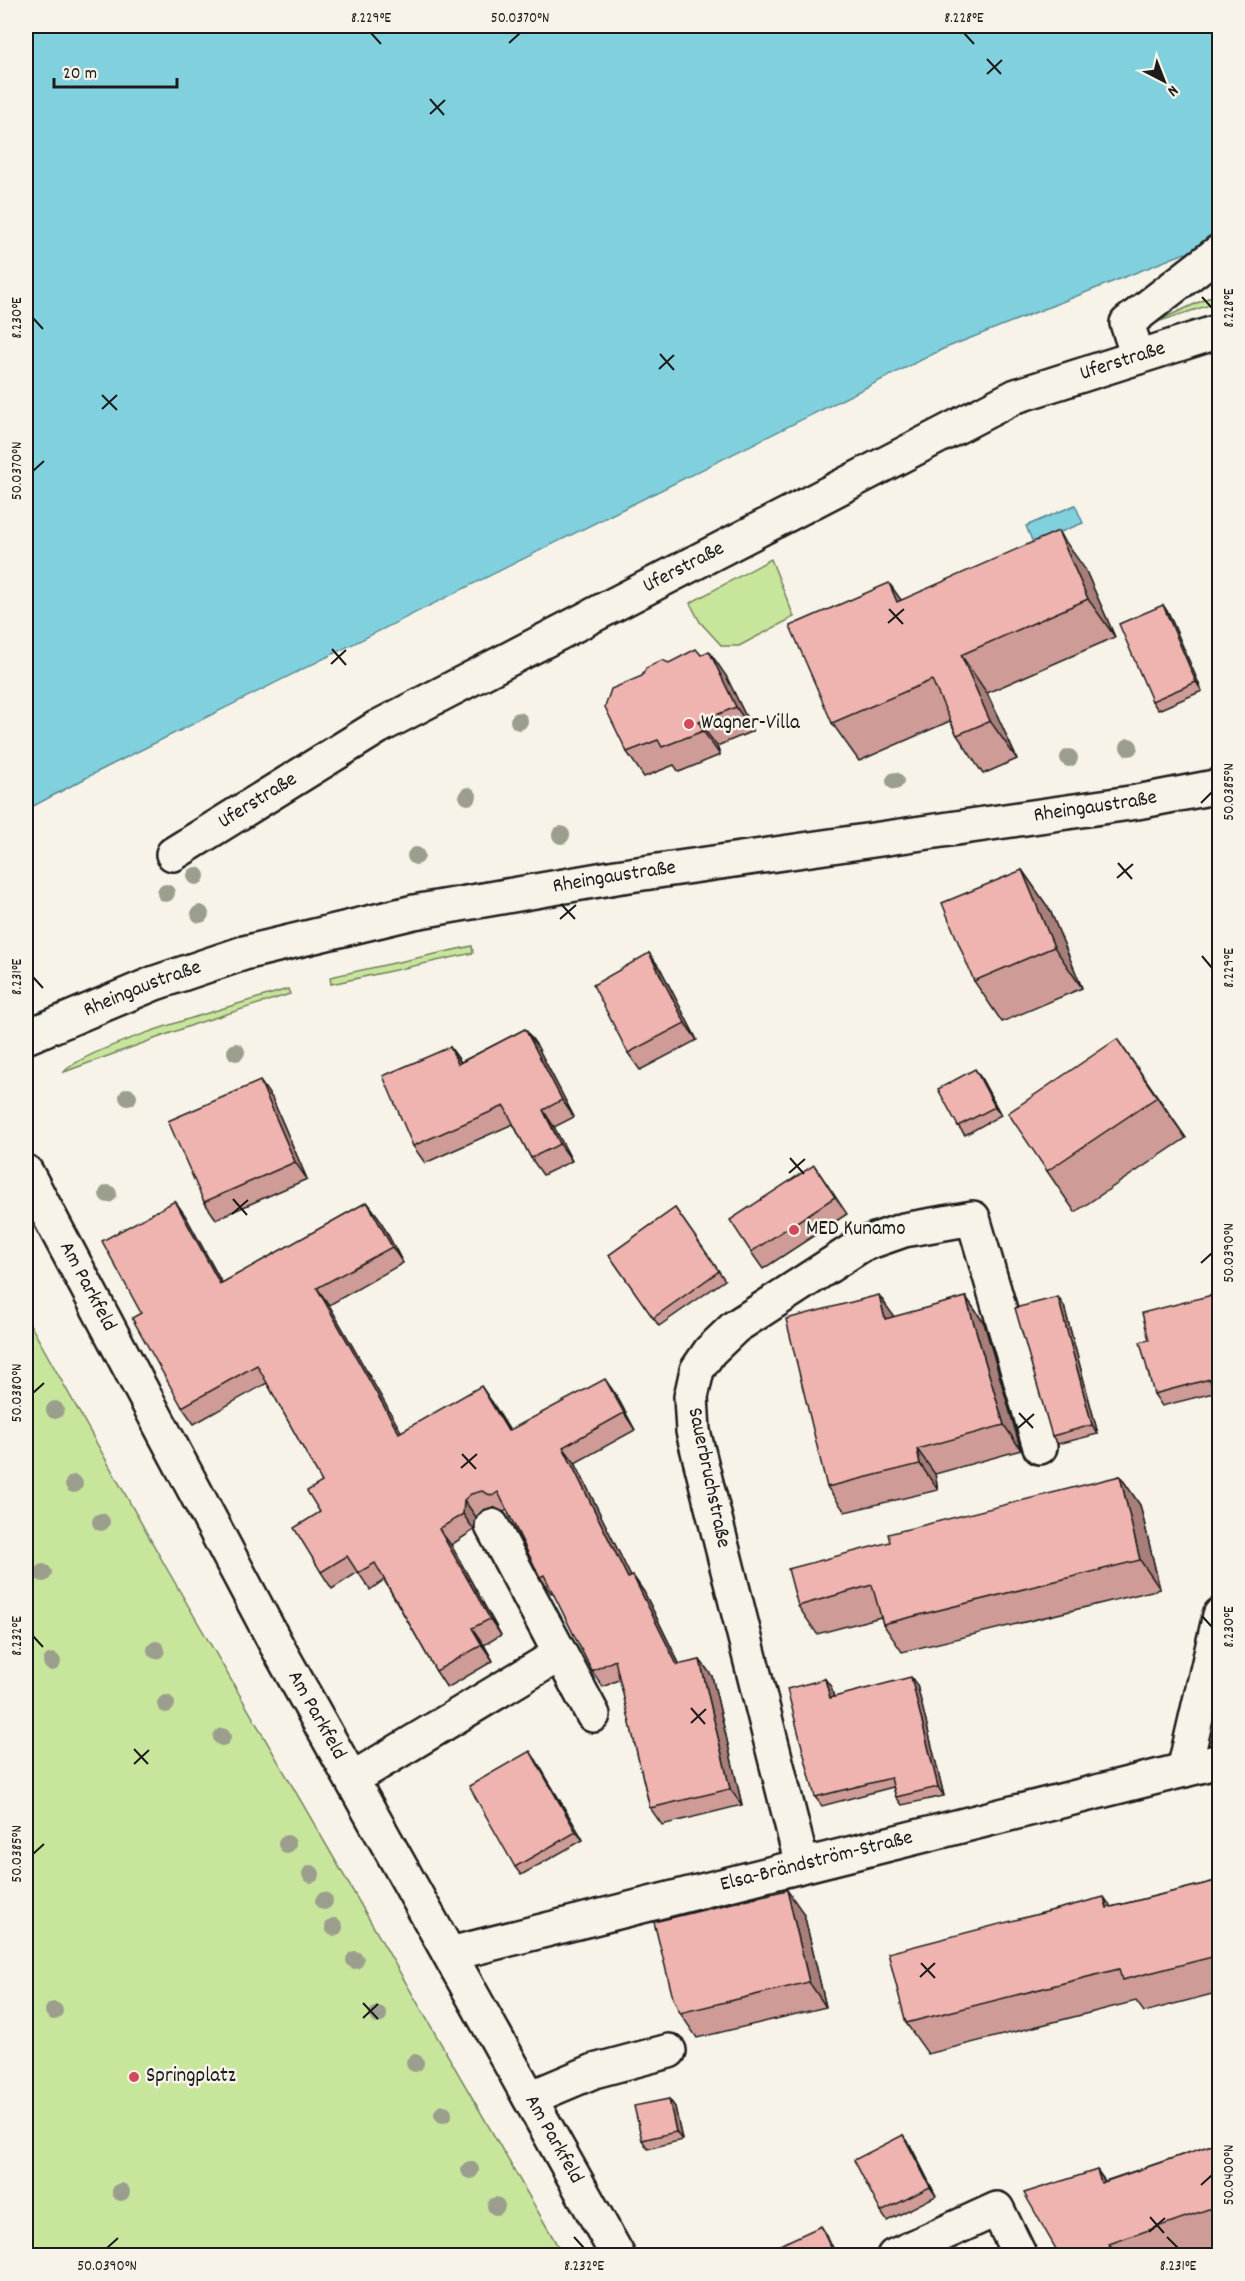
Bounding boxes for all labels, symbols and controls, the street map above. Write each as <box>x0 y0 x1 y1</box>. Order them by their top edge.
text: 8.229°E <box>351 8 391 30</box>
text: 50.0370°N <box>491 8 549 30</box>
text: 8.228°E <box>944 8 984 30</box>
scale bar <box>54 51 177 89</box>
north arrow <box>1134 51 1194 111</box>
text: 20 m <box>63 62 97 87</box>
text: N <box>1162 79 1183 102</box>
text: 8.228°E <box>1219 288 1241 328</box>
text: 8.230°E <box>7 297 29 339</box>
street label: Uferstraße <box>1076 334 1169 390</box>
text: 50.0370°N <box>7 442 29 500</box>
street label: Uferstraße <box>638 535 730 602</box>
place label: Wagner-Villa <box>701 709 801 739</box>
marker: Wagner-Villa <box>682 717 696 731</box>
text: 50.0385°N <box>1219 763 1241 821</box>
street label: Uferstraße <box>213 765 303 837</box>
street label: Rheingaustraße <box>1032 783 1160 832</box>
street label: Rheingaustraße <box>551 854 678 903</box>
text: 8.229°E <box>1219 948 1241 988</box>
street label: Rheingaustraße <box>79 953 206 1026</box>
text: 8.231°E <box>7 959 29 995</box>
place label: MED Kunamo <box>806 1215 906 1245</box>
marker: MED Kunamo <box>787 1223 801 1237</box>
text: 50.0390°N <box>1219 1223 1241 1283</box>
street label: Am Parkfeld <box>51 1237 123 1337</box>
text: 50.0380°N <box>7 1364 29 1422</box>
street label: Sauerbruchstraße <box>678 1405 738 1551</box>
text: 8.230°E <box>1219 1606 1241 1648</box>
text: 8.232°E <box>7 1616 29 1656</box>
street label: Am Parkfeld <box>279 1665 353 1766</box>
street label: Elsa-Brändström-Straße <box>717 1824 916 1901</box>
text: 50.0385°N <box>7 1825 29 1883</box>
place label: Springplatz <box>146 2062 236 2092</box>
marker: Springplatz <box>127 2070 141 2084</box>
street label: Am Parkfeld <box>516 2090 590 2190</box>
text: 50.0400°N <box>1219 2145 1241 2205</box>
text: 50.0390°N <box>77 2256 137 2278</box>
text: 8.232°E <box>564 2256 604 2278</box>
text: 8.231°E <box>1160 2256 1196 2278</box>

